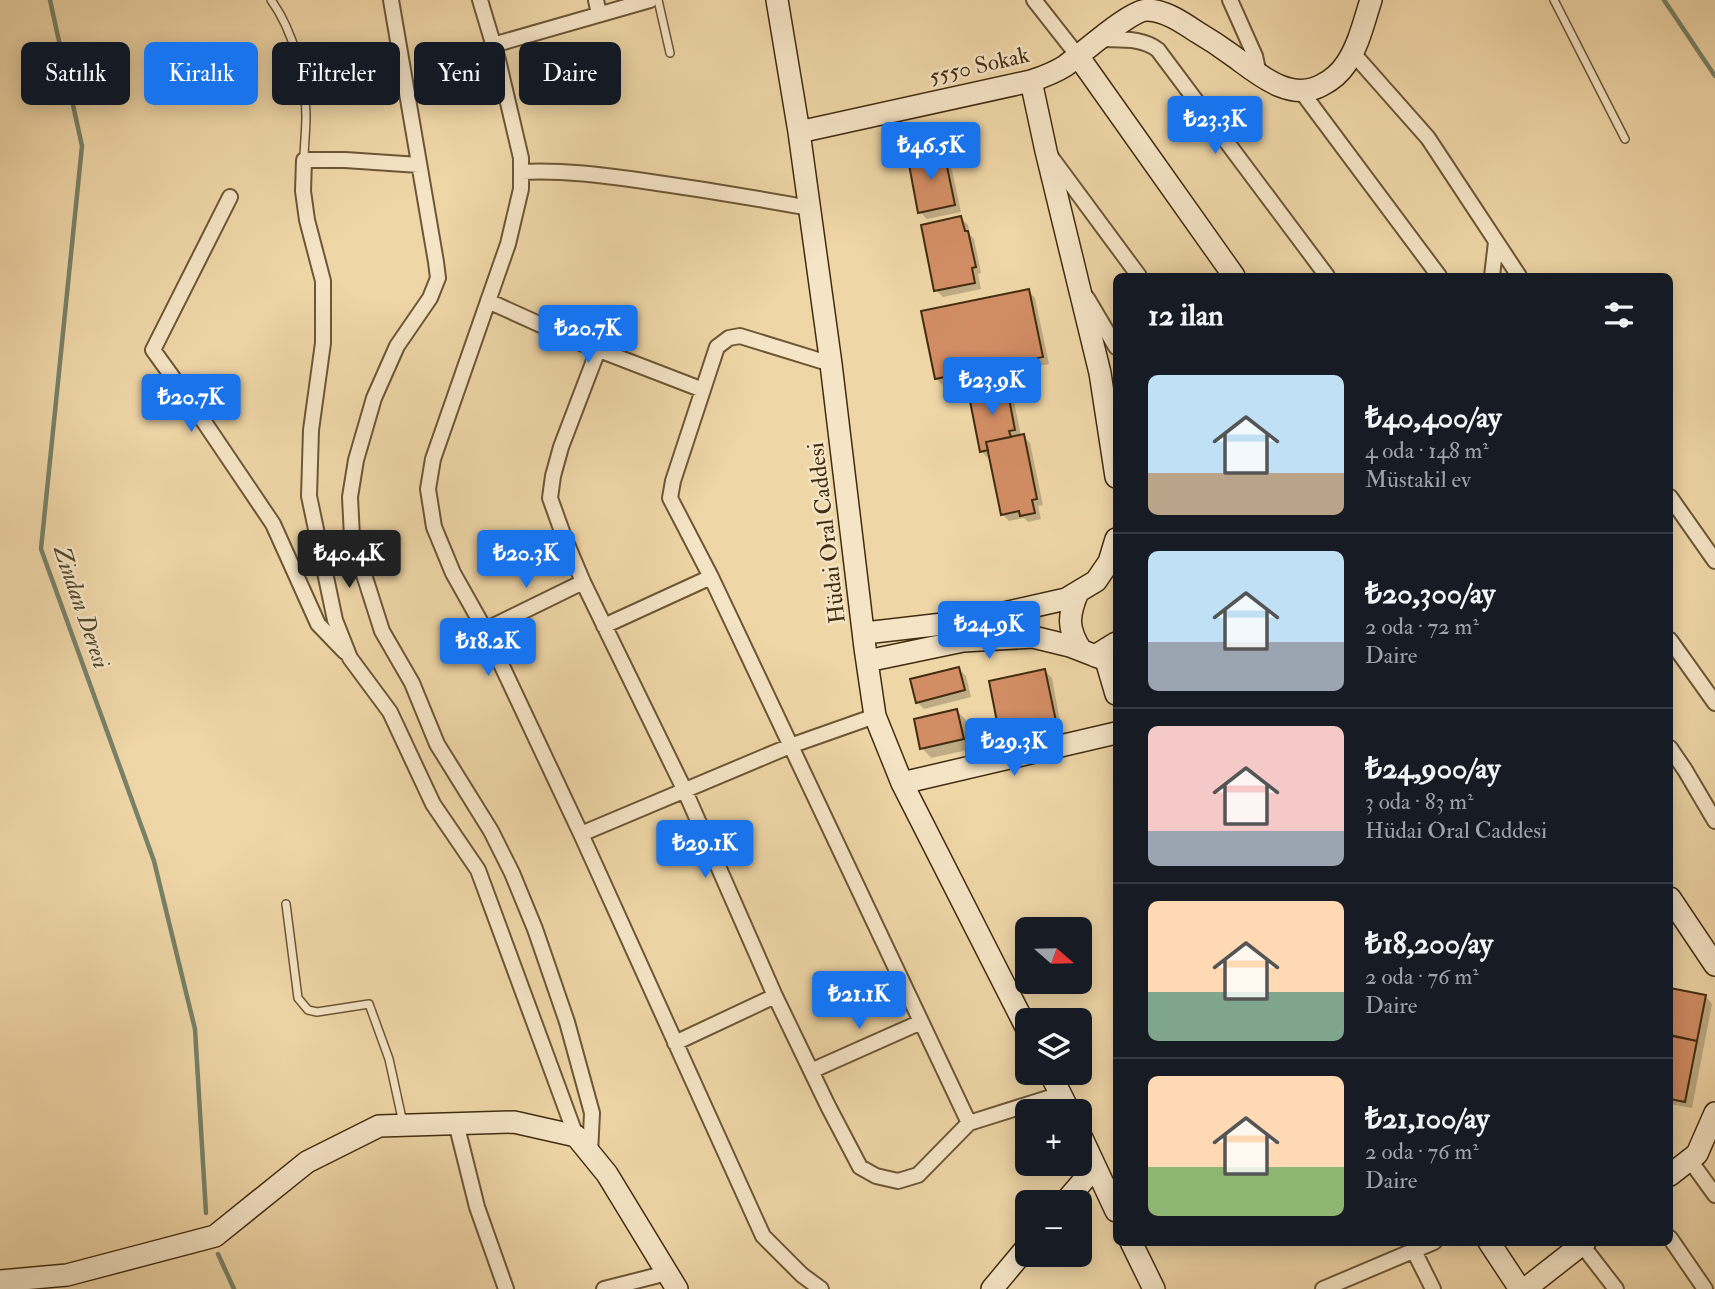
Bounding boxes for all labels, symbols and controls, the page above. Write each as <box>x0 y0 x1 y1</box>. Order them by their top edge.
street label: 5550 Sokak <box>926 40 1032 91</box>
chip: Satılık <box>21 42 130 105</box>
chip: Kiralık <box>144 42 258 105</box>
chip: Filtreler <box>272 42 400 105</box>
chip: Yeni <box>414 42 505 105</box>
chip: Daire <box>519 42 621 105</box>
pin: ₺23.3K <box>1158 96 1272 156</box>
text: ₺23.3K <box>1183 104 1247 133</box>
pin: ₺46.5K <box>874 122 988 182</box>
text: ₺46.5K <box>897 130 965 159</box>
icon: filters <box>1600 296 1638 334</box>
text: 12 ilan <box>1148 297 1224 334</box>
pin: ₺20.7K <box>531 306 645 365</box>
text: ₺20.7K <box>555 313 621 342</box>
pin: ₺23.9K <box>935 358 1049 417</box>
text: ₺23.9K <box>959 365 1025 394</box>
pin: ₺20.7K <box>134 374 248 434</box>
text: ₺20.7K <box>158 382 224 411</box>
text: ₺40,400/ay <box>1365 399 1502 436</box>
icon: home <box>1204 403 1288 487</box>
text: 4 oda · 148 m² <box>1365 436 1489 465</box>
street label: Hüdai Oral Caddesi <box>801 441 852 625</box>
text: Müstakil ev <box>1365 465 1471 494</box>
pin: ₺40.4K <box>292 530 406 590</box>
pin: ₺20.3K <box>469 530 583 590</box>
text: ₺40.4K <box>314 538 384 567</box>
text: ₺20.3K <box>493 538 559 567</box>
water label: Zindan Deresi <box>46 541 117 673</box>
text: ₺20,300/ay <box>1365 575 1495 612</box>
icon: home <box>1204 579 1288 663</box>
pin: ₺24.9K <box>932 602 1046 661</box>
text: ₺24.9K <box>954 609 1024 638</box>
text: 2 oda · 72 m² <box>1365 612 1479 641</box>
pin: ₺18.2K <box>431 618 545 678</box>
text: ₺18.2K <box>456 626 520 655</box>
text: Daire <box>1365 641 1417 670</box>
pin: ₺29.3K <box>957 718 1071 778</box>
text: ₺29.3K <box>981 726 1047 755</box>
text: ₺24,900/ay <box>1365 750 1500 787</box>
icon: home <box>1204 754 1288 838</box>
text: 3 oda · 83 m² <box>1365 787 1474 816</box>
text: Hüdai Oral Caddesi <box>1365 816 1547 845</box>
pin: ₺29.1K <box>648 820 762 880</box>
text: ₺29.1K <box>672 828 738 857</box>
north arrow <box>1015 917 1092 994</box>
map controls <box>1015 917 1092 1267</box>
text: ₺18,200/ay <box>1365 925 1493 962</box>
icon: home <box>1204 929 1288 1013</box>
text: 2 oda · 76 m² <box>1365 962 1479 991</box>
pin: ₺21.1K <box>802 972 916 1031</box>
text: ₺21.1K <box>828 979 890 1008</box>
text: Daire <box>1365 991 1417 1020</box>
button: layers <box>1015 1008 1092 1085</box>
button: + <box>1015 1099 1092 1176</box>
text: ₺21,100/ay <box>1365 1100 1490 1137</box>
icon: home <box>1204 1104 1288 1188</box>
text: 2 oda · 76 m² <box>1365 1137 1479 1166</box>
text: Daire <box>1365 1166 1417 1195</box>
button: − <box>1015 1190 1092 1267</box>

